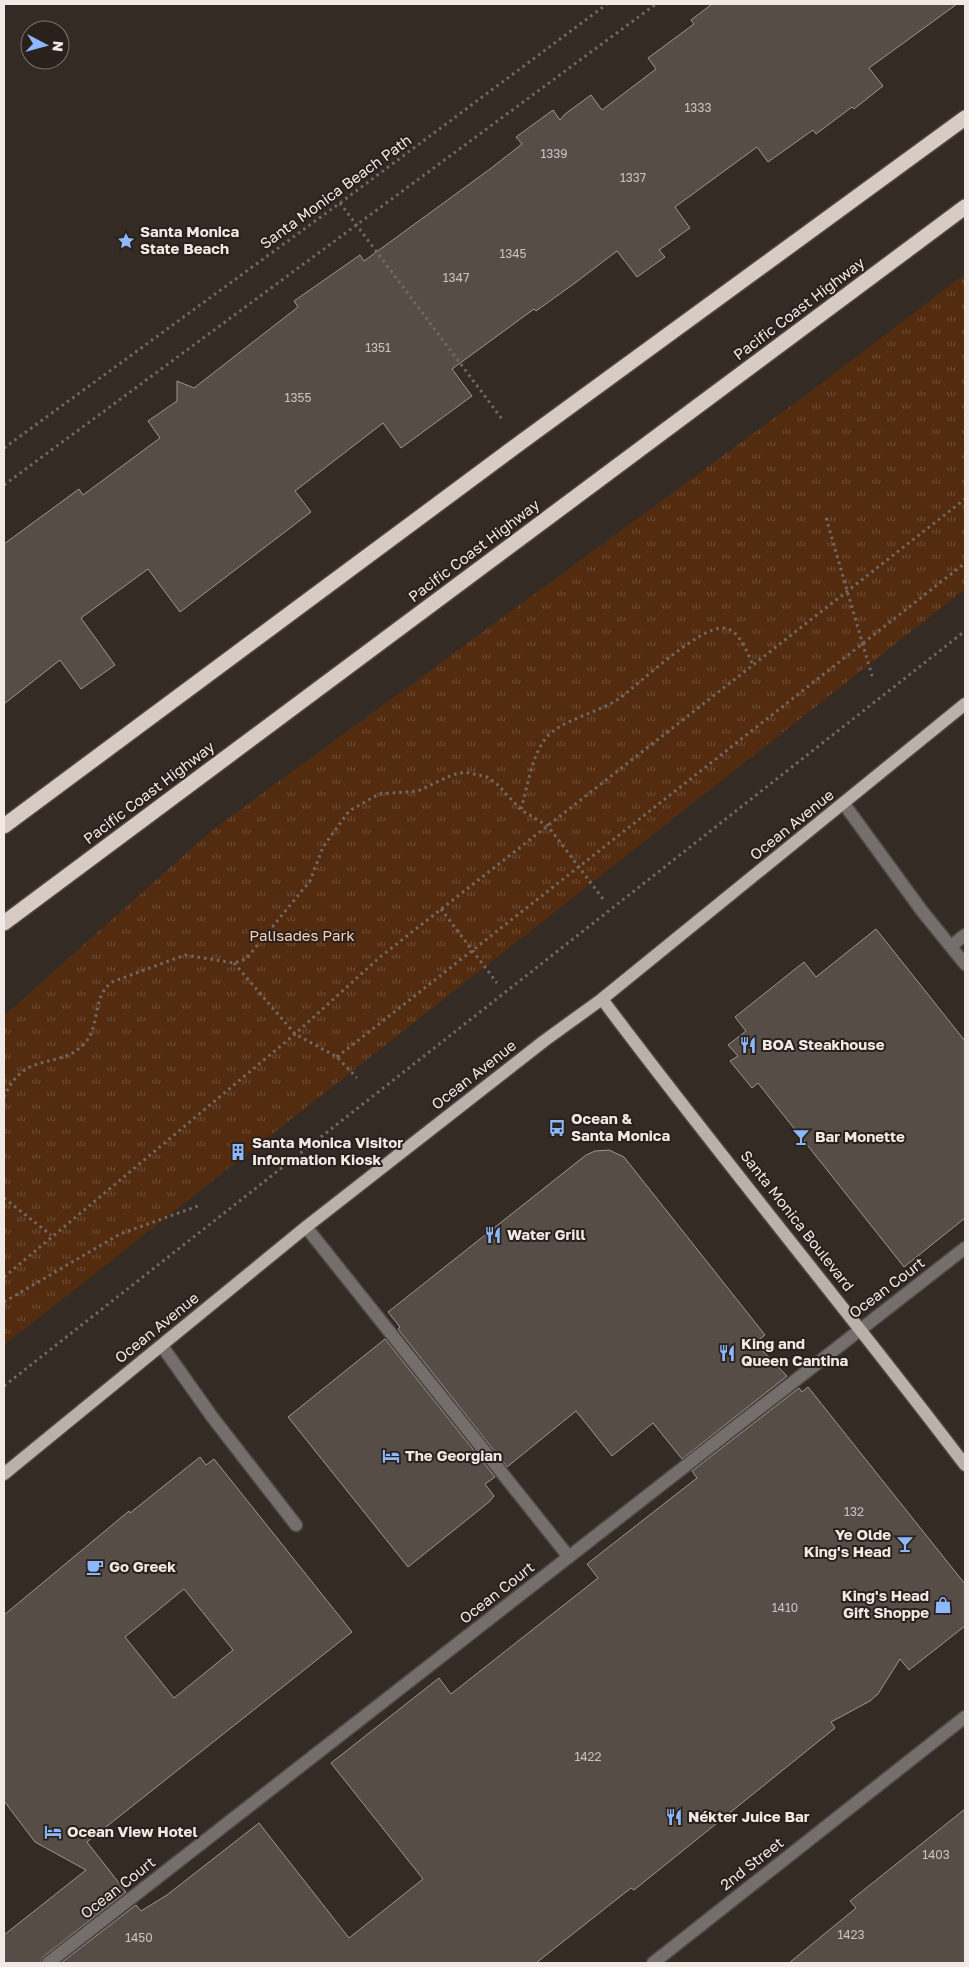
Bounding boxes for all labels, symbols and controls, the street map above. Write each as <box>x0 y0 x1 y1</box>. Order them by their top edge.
north arrow <box>20 20 70 70</box>
text: N <box>49 40 67 53</box>
house number: 1333 <box>685 100 711 115</box>
street label: Santa Monica Beach Path <box>256 130 415 252</box>
house number: 1339 <box>540 146 568 161</box>
house number: 1337 <box>620 170 646 185</box>
place label: Santa Monica State Beach <box>140 222 239 257</box>
place icon: Santa Monica State Beach <box>116 231 136 251</box>
house number: 1345 <box>499 246 527 261</box>
street label: Pacific Coast Highway <box>729 253 868 363</box>
house number: 1347 <box>443 270 469 285</box>
house number: 1351 <box>365 340 391 355</box>
house number: 1355 <box>285 390 311 405</box>
street label: Pacific Coast Highway <box>404 495 543 605</box>
street label: Pacific Coast Highway <box>79 737 218 847</box>
street label: Ocean Avenue <box>746 785 837 863</box>
park label: Palisades Park <box>249 926 355 944</box>
street label: Ocean Avenue <box>428 1035 519 1113</box>
restaurant icon: BOA Steakhouse <box>738 1035 758 1055</box>
place label: BOA Steakhouse <box>762 1035 885 1053</box>
place label: Ocean & Santa Monica <box>571 1109 670 1144</box>
bus stop icon: Ocean & Santa Monica <box>547 1118 567 1138</box>
bar icon: Bar Monette <box>791 1127 811 1147</box>
place label: Bar Monette <box>815 1127 905 1145</box>
place label: Santa Monica Visitor Information Kiosk <box>252 1133 403 1168</box>
building icon: Santa Monica Visitor Information Kiosk <box>228 1142 248 1162</box>
street label: Santa Monica Boulevard <box>737 1147 858 1294</box>
restaurant icon: Water Grill <box>483 1225 503 1245</box>
place label: Water Grill <box>507 1225 585 1243</box>
street label: Ocean Court <box>845 1253 928 1321</box>
street label: Ocean Avenue <box>111 1288 202 1366</box>
place label: King and Queen Cantina <box>741 1334 849 1369</box>
restaurant icon: King and Queen Cantina <box>717 1343 737 1363</box>
hotel icon: The Georgian <box>381 1446 401 1466</box>
place label: The Georgian <box>405 1446 502 1464</box>
house number: 132 <box>844 1504 864 1519</box>
place label: Ye Olde King's Head <box>804 1525 891 1560</box>
bar icon: Ye Olde King's Head <box>895 1534 915 1554</box>
cafe icon: Go Greek <box>85 1557 105 1577</box>
place label: Go Greek <box>109 1557 176 1575</box>
street label: Ocean Court <box>455 1557 537 1627</box>
place label: King's Head Gift Shoppe <box>842 1586 929 1621</box>
shop icon: King's Head Gift Shoppe <box>933 1595 953 1615</box>
house number: 1410 <box>772 1600 798 1615</box>
house number: 1422 <box>574 1749 602 1764</box>
restaurant icon: Nékter Juice Bar <box>664 1807 684 1827</box>
place label: Nékter Juice Bar <box>688 1807 810 1825</box>
hotel icon: Ocean View Hotel <box>43 1822 63 1842</box>
place label: Ocean View Hotel <box>67 1822 197 1840</box>
street label: 2nd Street <box>716 1833 787 1893</box>
house number: 1403 <box>922 1847 950 1862</box>
street label: Ocean Court <box>76 1852 158 1922</box>
house number: 1423 <box>837 1927 865 1942</box>
house number: 1450 <box>125 1930 153 1945</box>

